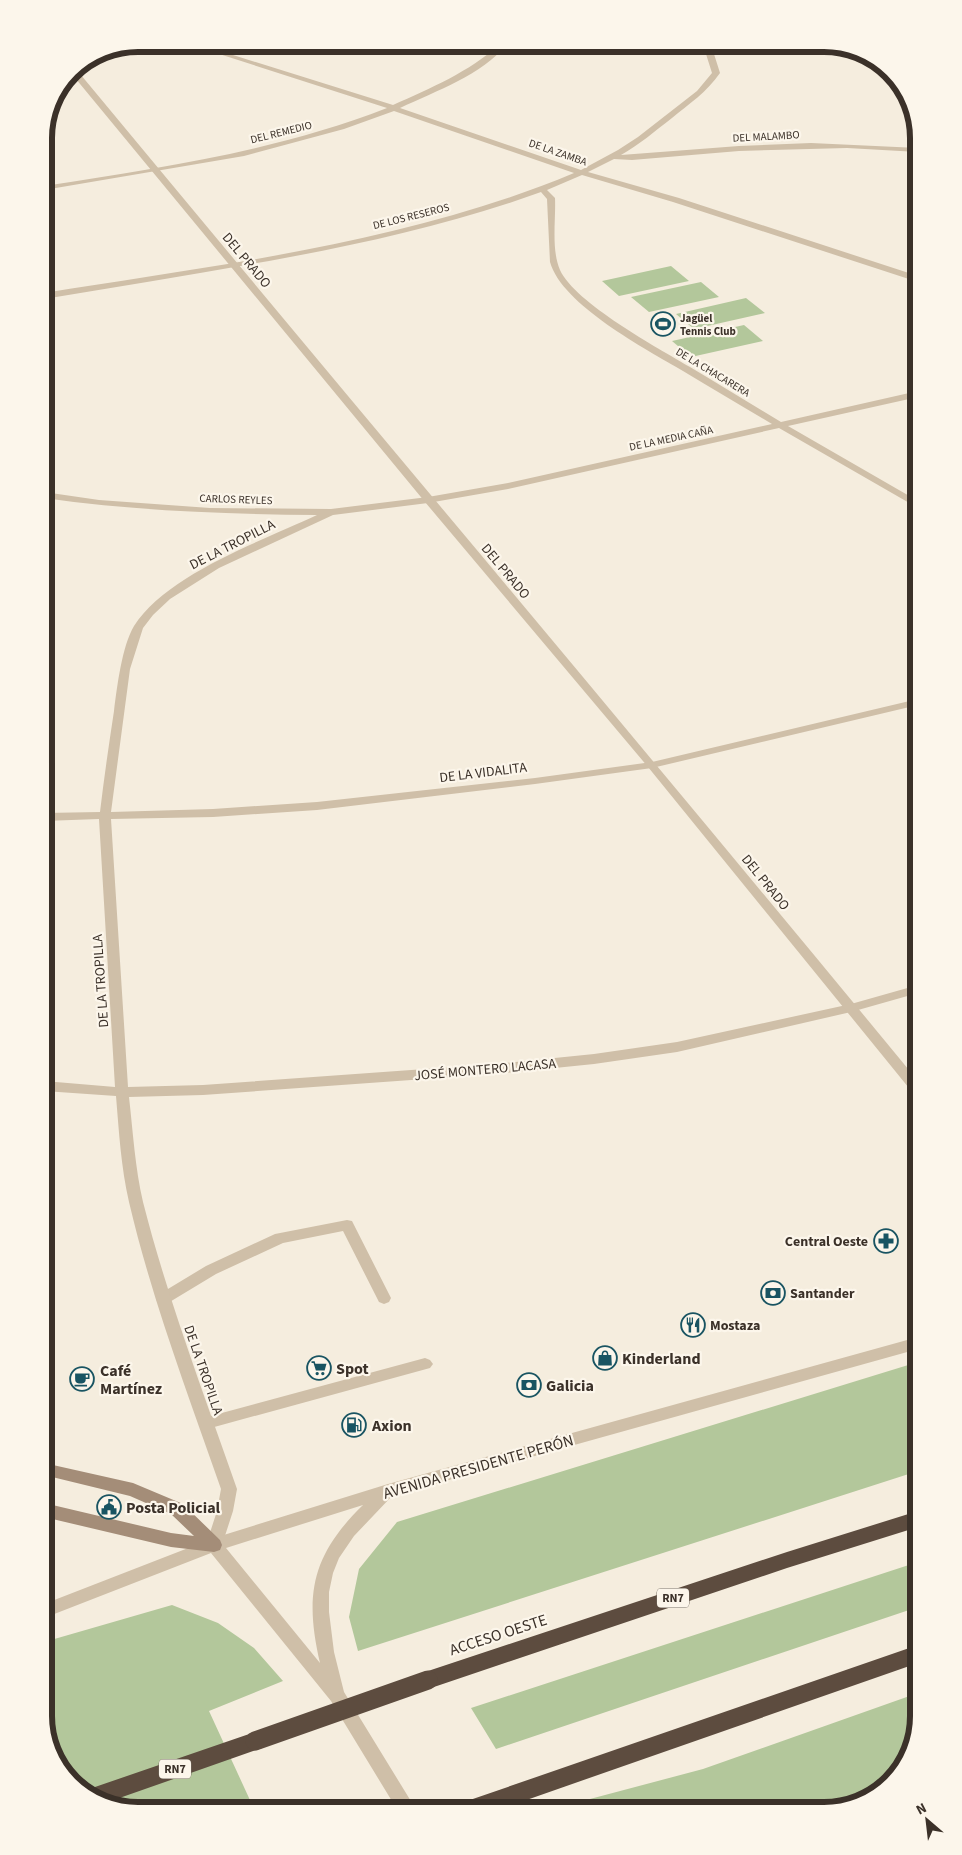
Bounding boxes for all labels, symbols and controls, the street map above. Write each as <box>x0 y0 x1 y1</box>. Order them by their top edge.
street label: DEL REMEDIO <box>249 118 313 147</box>
street label: DEL MALAMBO <box>732 127 800 146</box>
street label: DE LA ZAMBA <box>527 136 589 169</box>
street label: DE LOS RESEROS <box>371 200 451 233</box>
street label: DEL PRADO <box>217 229 275 293</box>
sports icon: Jagüel Tennis Club <box>650 311 676 337</box>
place label: Jagüel Tennis Club <box>680 311 736 339</box>
street label: DE LA CHACARERA <box>673 344 753 401</box>
street label: DE LA MEDIA CAÑA <box>628 422 714 455</box>
street label: CARLOS REYLES <box>199 491 273 508</box>
street label: DE LA TROPILLA <box>186 515 279 575</box>
street label: DEL PRADO <box>476 540 534 604</box>
street label: DE LA VIDALITA <box>438 758 528 788</box>
street label: DEL PRADO <box>736 850 794 915</box>
street label: DE LA TROPILLA <box>88 933 114 1028</box>
street label: JOSÉ MONTERO LACASA <box>413 1054 557 1086</box>
pharmacy icon: Central Oeste <box>873 1228 899 1254</box>
place label: Central Oeste <box>785 1232 868 1252</box>
bank icon: Santander <box>760 1280 786 1306</box>
place label: Santander <box>790 1284 855 1304</box>
restaurant icon: Mostaza <box>680 1312 706 1338</box>
place label: Mostaza <box>710 1316 760 1336</box>
street label: DE LA TROPILLA <box>178 1323 228 1418</box>
shop icon: Kinderland <box>592 1345 618 1371</box>
place label: Kinderland <box>622 1348 701 1370</box>
supermarket icon: Spot <box>306 1355 332 1381</box>
place label: Spot <box>336 1358 369 1380</box>
place label: Café Martínez <box>100 1360 162 1400</box>
cafe icon: Café Martínez <box>69 1366 95 1392</box>
bank icon: Galicia <box>516 1372 542 1398</box>
place label: Galicia <box>546 1375 594 1397</box>
fuel station icon: Axion <box>341 1412 367 1438</box>
place label: Axion <box>371 1415 412 1437</box>
street label: AVENIDA PRESIDENTE PERÓN <box>381 1429 576 1505</box>
public building icon: Posta Policial <box>96 1494 122 1520</box>
place label: Posta Policial <box>126 1497 221 1519</box>
road number: RN7 <box>657 1589 689 1608</box>
street label: ACCESO OESTE <box>447 1609 550 1661</box>
road number: RN7 <box>159 1760 191 1778</box>
north arrow <box>902 1795 952 1845</box>
text: N <box>913 1798 930 1820</box>

